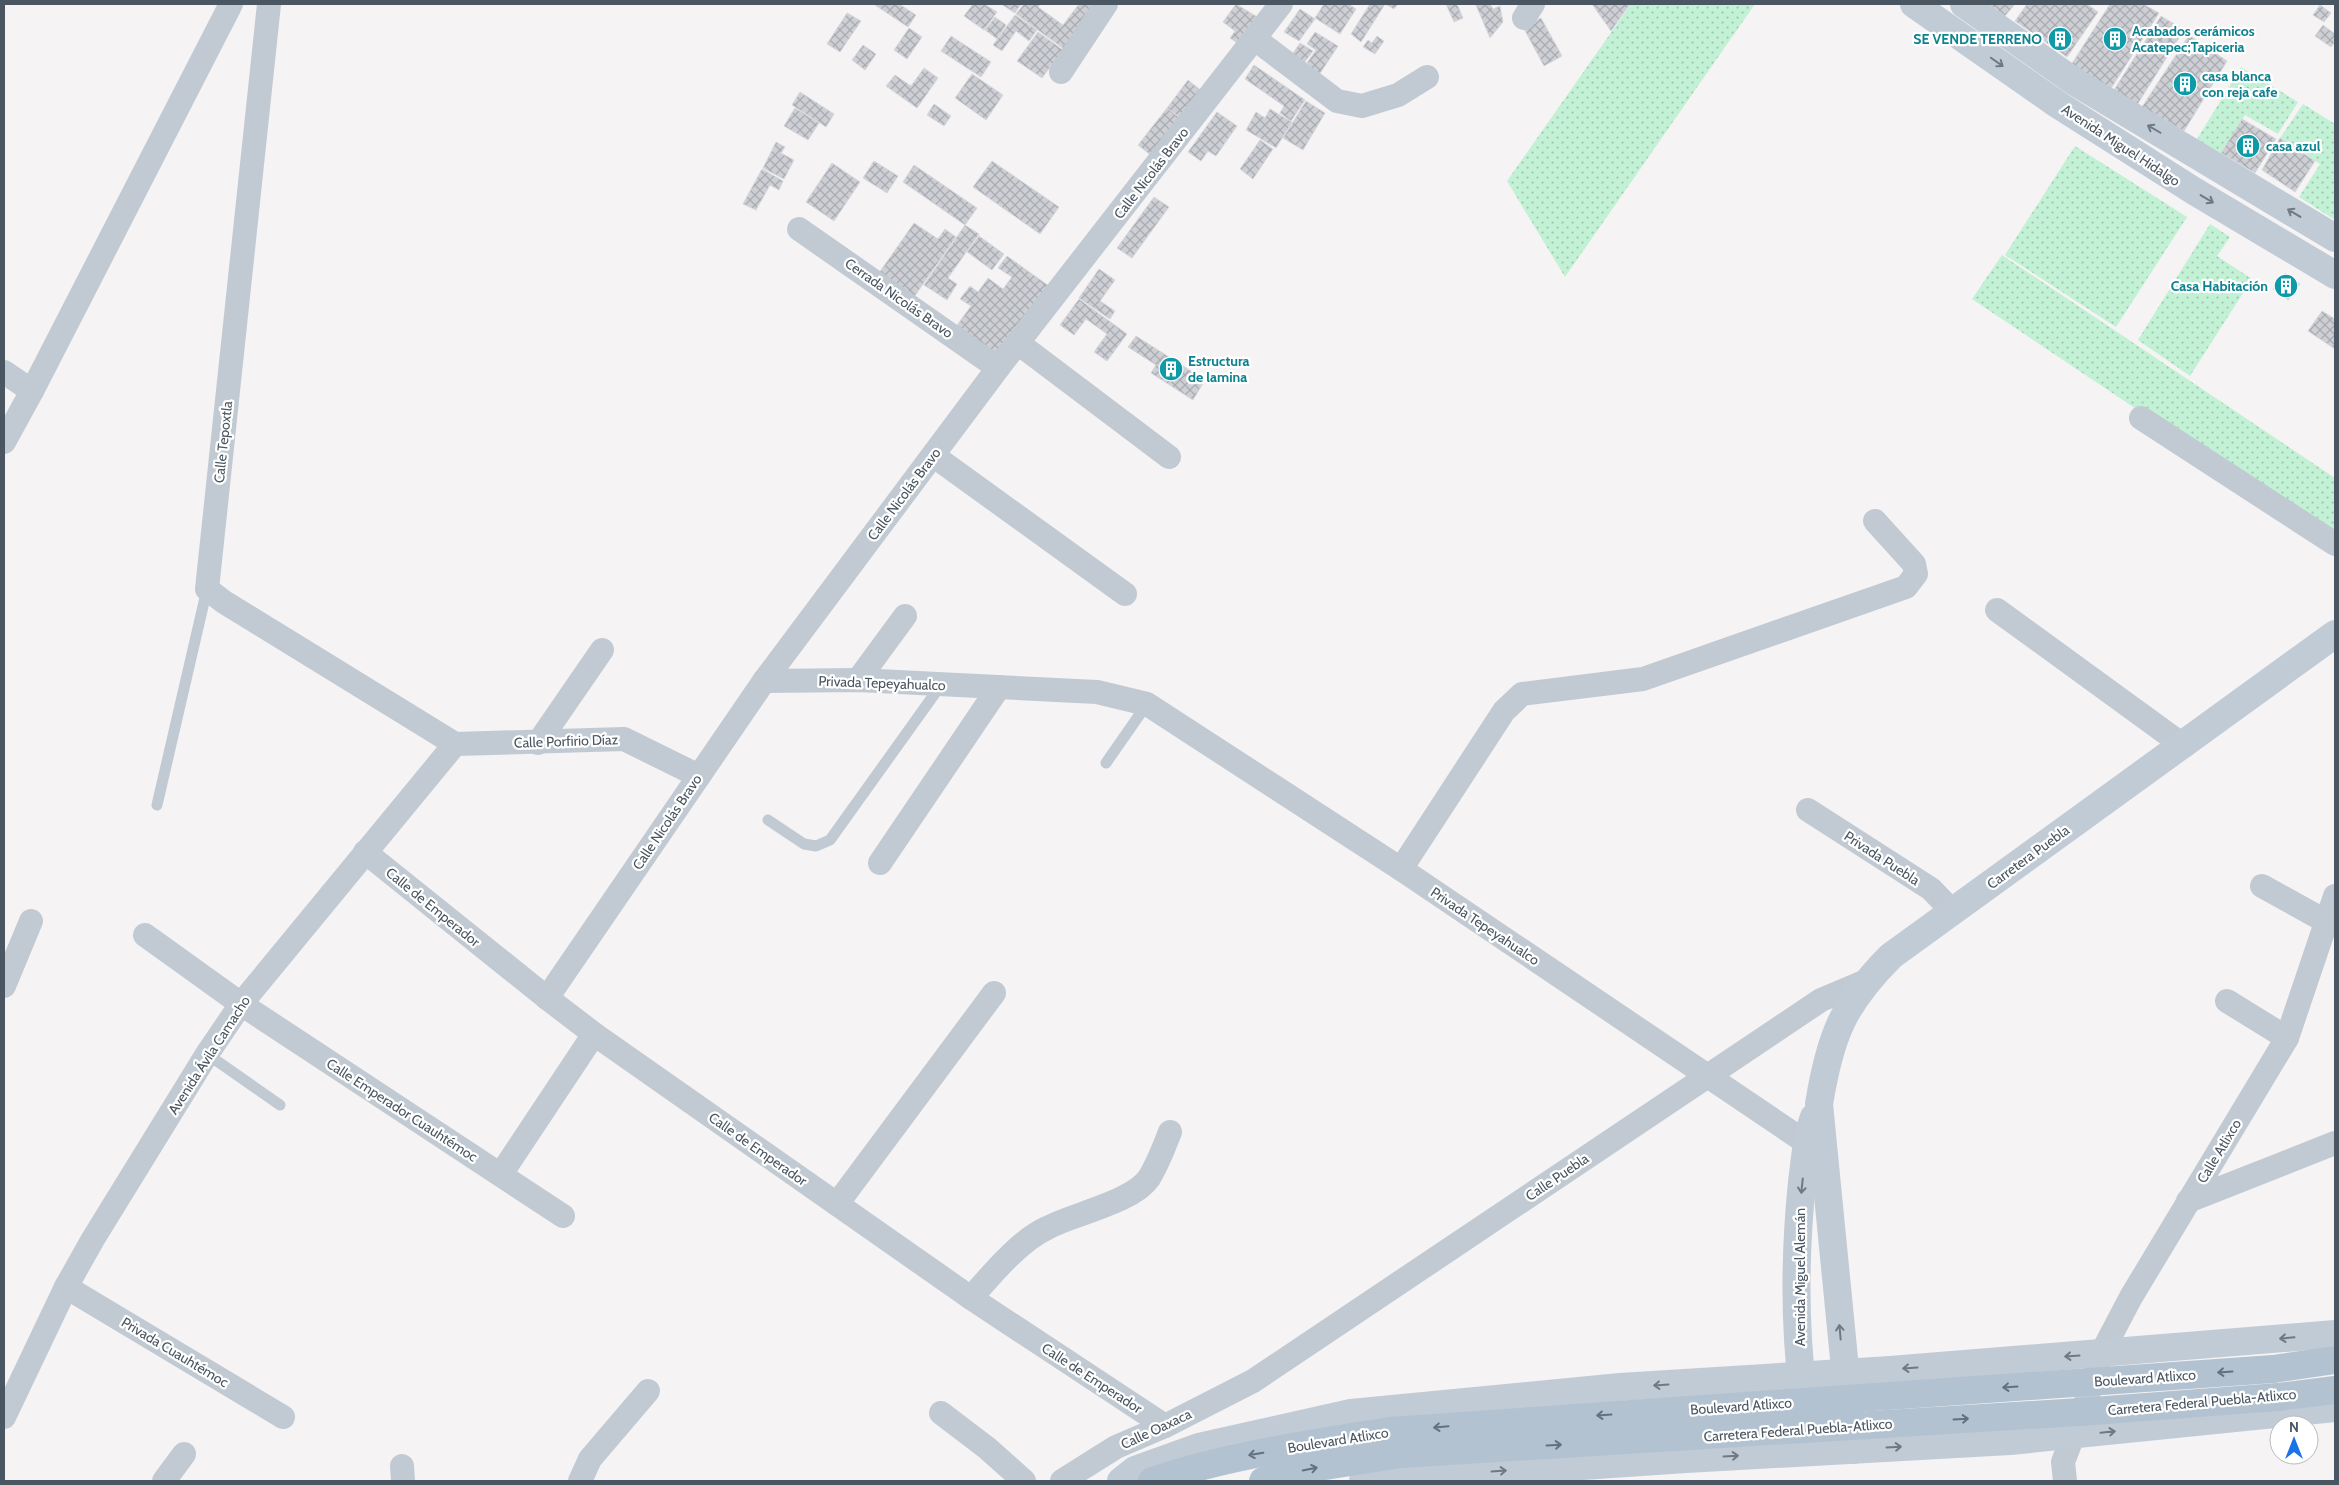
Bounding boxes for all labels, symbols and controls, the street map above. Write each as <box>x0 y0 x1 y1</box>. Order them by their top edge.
place label: Acabados cerámicos Acatepec;Tapiceria <box>2132 22 2255 56</box>
building icon: SE VENDE TERRENO <box>2047 26 2073 52</box>
building icon: Acabados cerámicos Acatepec;Tapiceria <box>2102 26 2128 52</box>
place label: SE VENDE TERRENO <box>1913 30 2042 48</box>
one-way arrow <box>1990 57 2004 67</box>
place label: casa blanca con reja cafe <box>2202 67 2278 101</box>
building icon: casa blanca con reja cafe <box>2172 71 2198 97</box>
street label: Avenida Miguel Hidalgo <box>2058 100 2184 190</box>
street label: Calle Nicolás Bravo <box>1110 123 1193 222</box>
one-way arrow <box>2148 123 2162 133</box>
building icon: casa azul <box>2235 133 2261 159</box>
place label: casa azul <box>2266 137 2321 155</box>
one-way arrow <box>2199 194 2213 204</box>
one-way arrow <box>2287 207 2301 217</box>
street label: Cerrada Nicolás Bravo <box>841 254 957 342</box>
building icon: Casa Habitación <box>2273 273 2299 299</box>
place label: Casa Habitación <box>2171 277 2268 295</box>
place label: Estructura de lamina <box>1188 352 1249 386</box>
building icon: Estructura de lamina <box>1158 356 1184 382</box>
street label: Calle Tepoxtla <box>210 400 236 484</box>
street label: Calle Nicolás Bravo <box>863 444 945 544</box>
street label: Privada Tepeyahualco <box>818 672 946 694</box>
street label: Calle Porfirio Díaz <box>514 730 619 752</box>
street label: Calle Nicolás Bravo <box>628 771 706 873</box>
street label: Carretera Puebla <box>1983 821 2073 893</box>
street label: Privada Puebla <box>1841 827 1923 889</box>
street label: Calle de Emperador <box>382 863 484 951</box>
street label: Privada Tepeyahualco <box>1427 883 1543 969</box>
street label: Avenida Ávila Camacho <box>164 992 254 1118</box>
street label: Calle Emperador Cuauhtémoc <box>323 1054 481 1166</box>
street label: Calle de Emperador <box>705 1108 811 1190</box>
street label: Calle Atlixco <box>2193 1115 2245 1186</box>
street label: Calle Puebla <box>1522 1149 1592 1205</box>
one-way arrow <box>1797 1178 1807 1194</box>
street label: Avenida Miguel Alemán <box>1791 1208 1809 1346</box>
street label: Privada Cuauhtémoc <box>118 1313 232 1391</box>
one-way arrow <box>1835 1324 1845 1340</box>
one-way arrow <box>2279 1333 2295 1343</box>
street label: Calle de Emperador <box>1038 1339 1146 1417</box>
one-way arrow <box>2065 1352 2081 1361</box>
one-way arrow <box>1903 1364 1919 1373</box>
street label: Boulevard Atlixco <box>2093 1365 2197 1391</box>
one-way arrow <box>2217 1368 2233 1377</box>
one-way arrow <box>1653 1380 1669 1389</box>
one-way arrow <box>2002 1383 2018 1392</box>
street label: Carretera Federal Puebla-Atlixco <box>2107 1385 2297 1419</box>
street label: Boulevard Atlixco <box>1689 1393 1793 1419</box>
street label: Calle Oaxaca <box>1118 1405 1194 1453</box>
one-way arrow <box>1596 1410 1612 1419</box>
street label: Carretera Federal Puebla-Atlixco <box>1703 1414 1893 1446</box>
one-way arrow <box>1953 1415 1969 1424</box>
north arrow <box>2269 1415 2319 1465</box>
text: N <box>2289 1418 2299 1436</box>
one-way arrow <box>1434 1422 1450 1431</box>
street label: Boulevard Atlixco <box>1286 1423 1390 1457</box>
one-way arrow <box>2100 1427 2116 1436</box>
one-way arrow <box>1546 1441 1562 1450</box>
one-way arrow <box>1885 1443 1901 1452</box>
one-way arrow <box>1248 1449 1264 1459</box>
one-way arrow <box>1723 1452 1739 1461</box>
one-way arrow <box>1302 1464 1318 1473</box>
one-way arrow <box>1491 1467 1507 1476</box>

